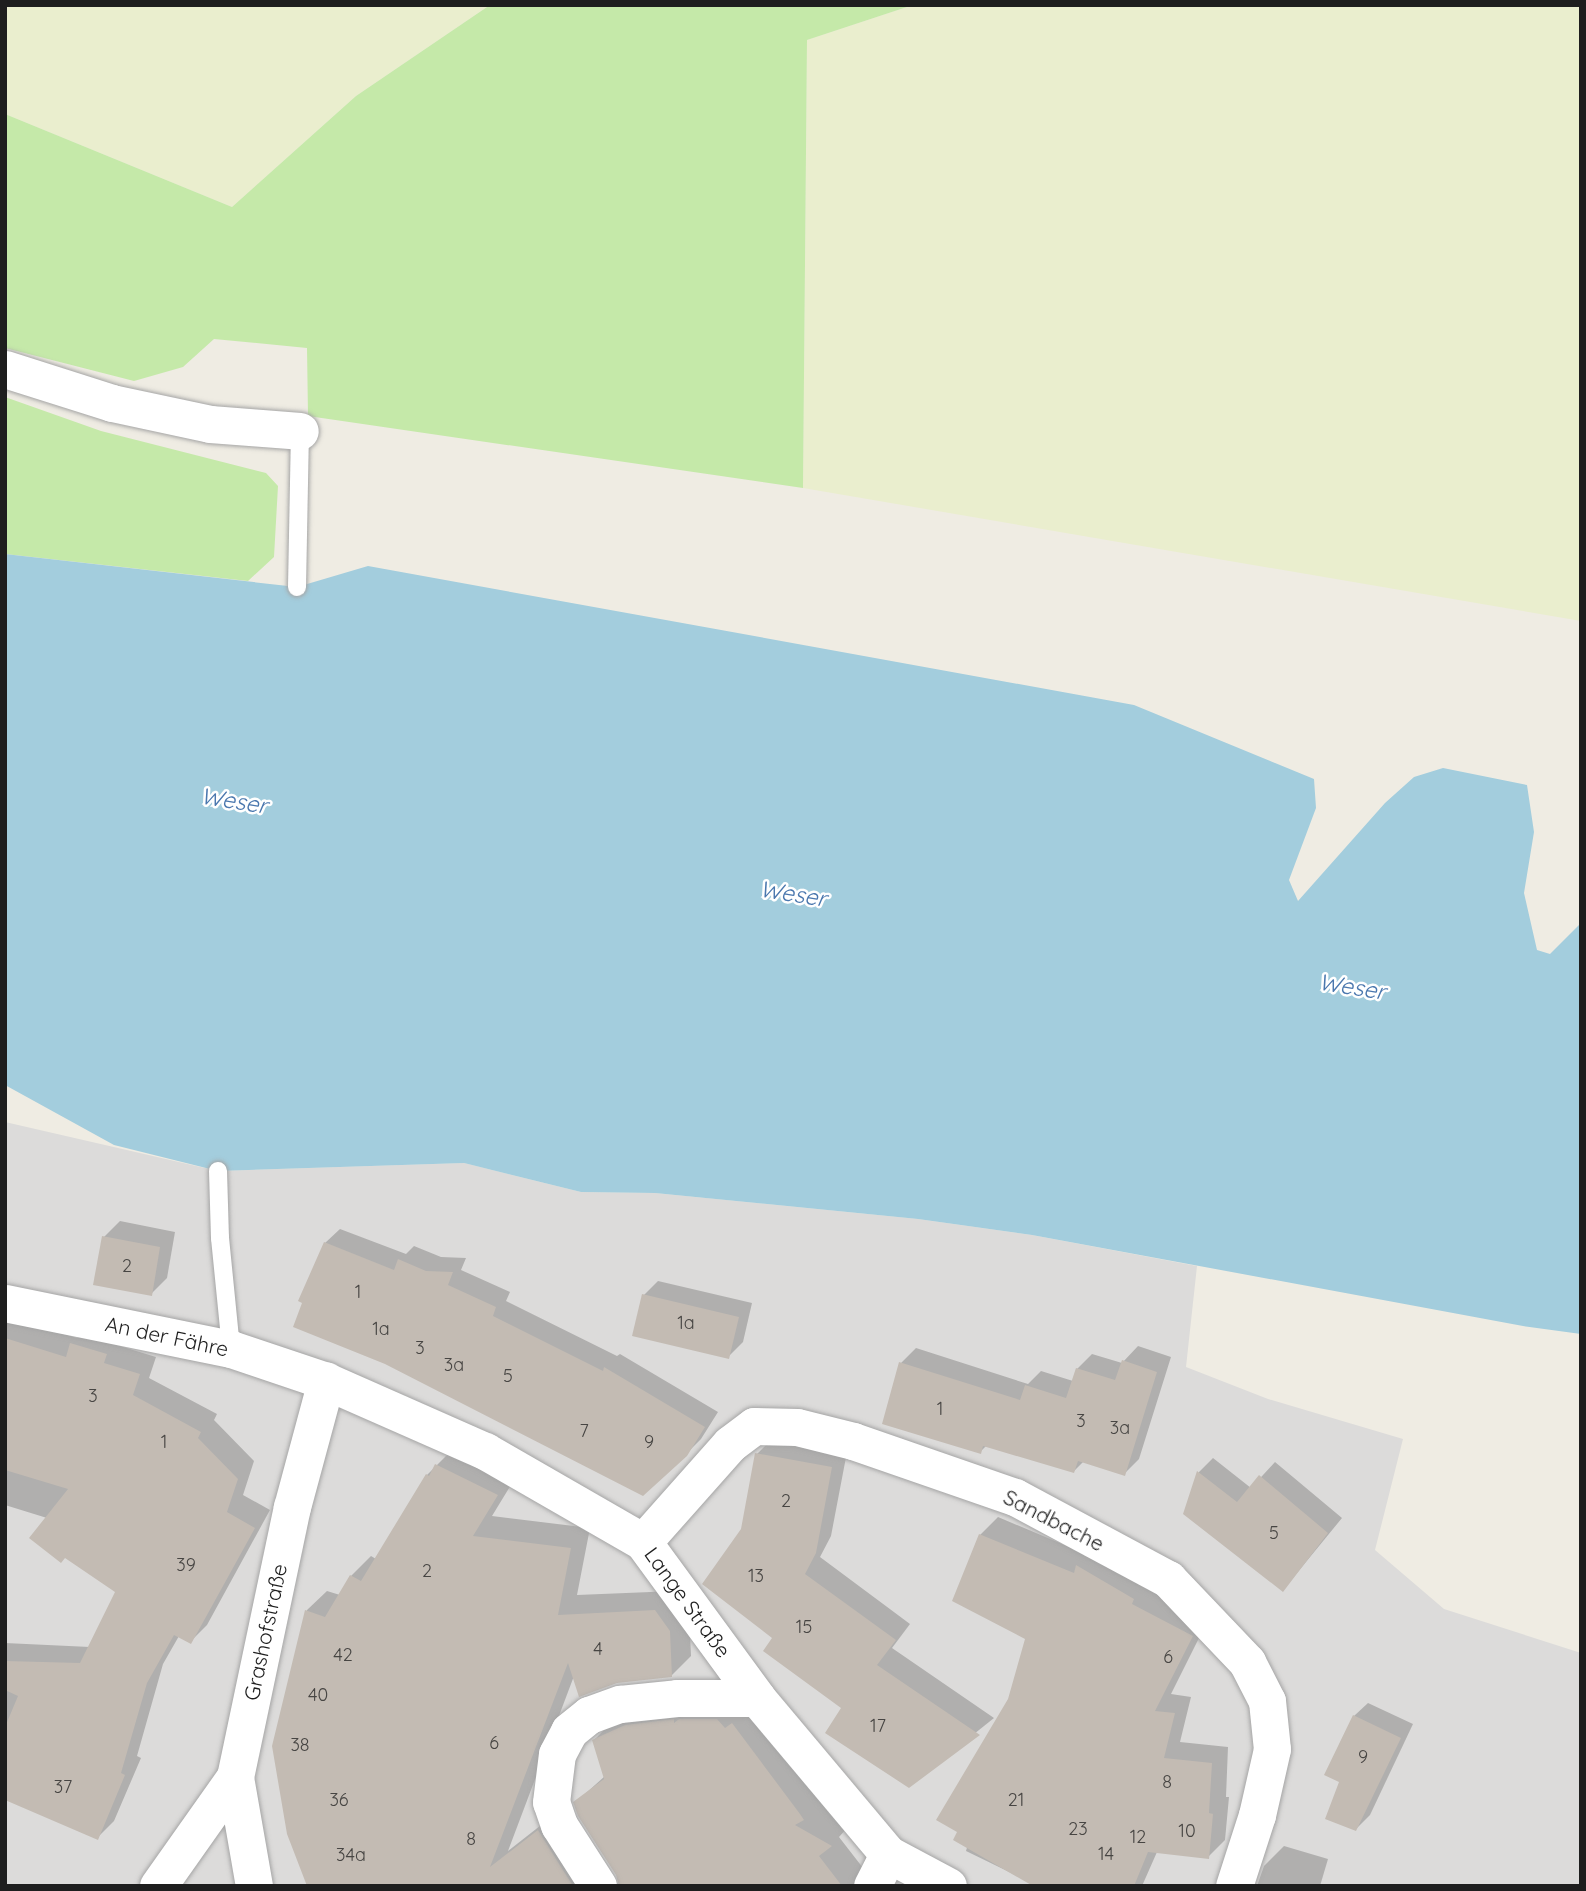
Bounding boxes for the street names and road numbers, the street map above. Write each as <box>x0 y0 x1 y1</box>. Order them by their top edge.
street label: An der Fähre <box>103 1311 231 1361</box>
street label: Sandbache <box>999 1484 1109 1556</box>
street label: Lange Straße <box>639 1542 737 1662</box>
street label: Grashofstraße <box>238 1561 292 1703</box>

